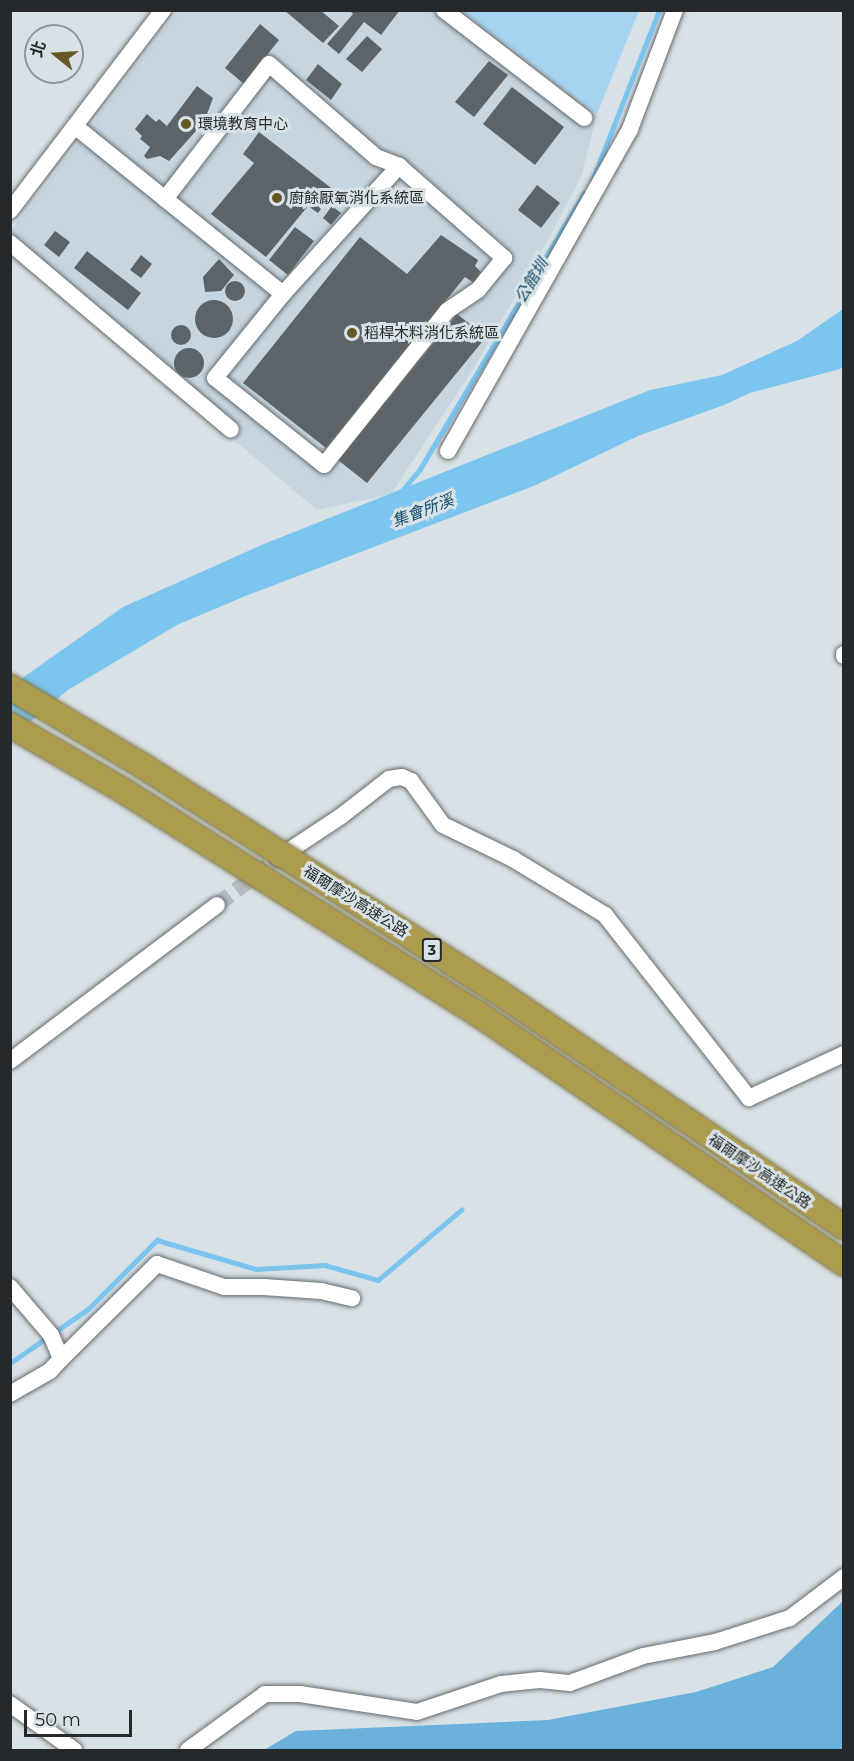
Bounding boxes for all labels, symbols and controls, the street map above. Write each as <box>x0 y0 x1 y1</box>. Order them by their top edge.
north arrow <box>24 24 84 84</box>
text: 北 <box>27 38 50 59</box>
place label: 環境教育中心 <box>198 115 288 133</box>
marker: 環境教育中心 <box>179 117 193 131</box>
place label: 廚餘厭氧消化系統區 <box>289 189 424 207</box>
marker: 廚餘厭氧消化系統區 <box>270 191 284 205</box>
water label: 公館圳 <box>511 255 553 307</box>
place label: 稻桿木料消化系統區 <box>364 324 499 342</box>
marker: 稻桿木料消化系統區 <box>345 326 359 340</box>
water label: 集會所溪 <box>390 491 456 531</box>
street label: 福爾摩沙高速公路 <box>300 862 412 940</box>
road number: 3 <box>422 939 442 961</box>
street label: 福爾摩沙高速公路 <box>705 1130 815 1212</box>
scale bar <box>27 1698 135 1736</box>
text: 50 m <box>35 1709 81 1731</box>

